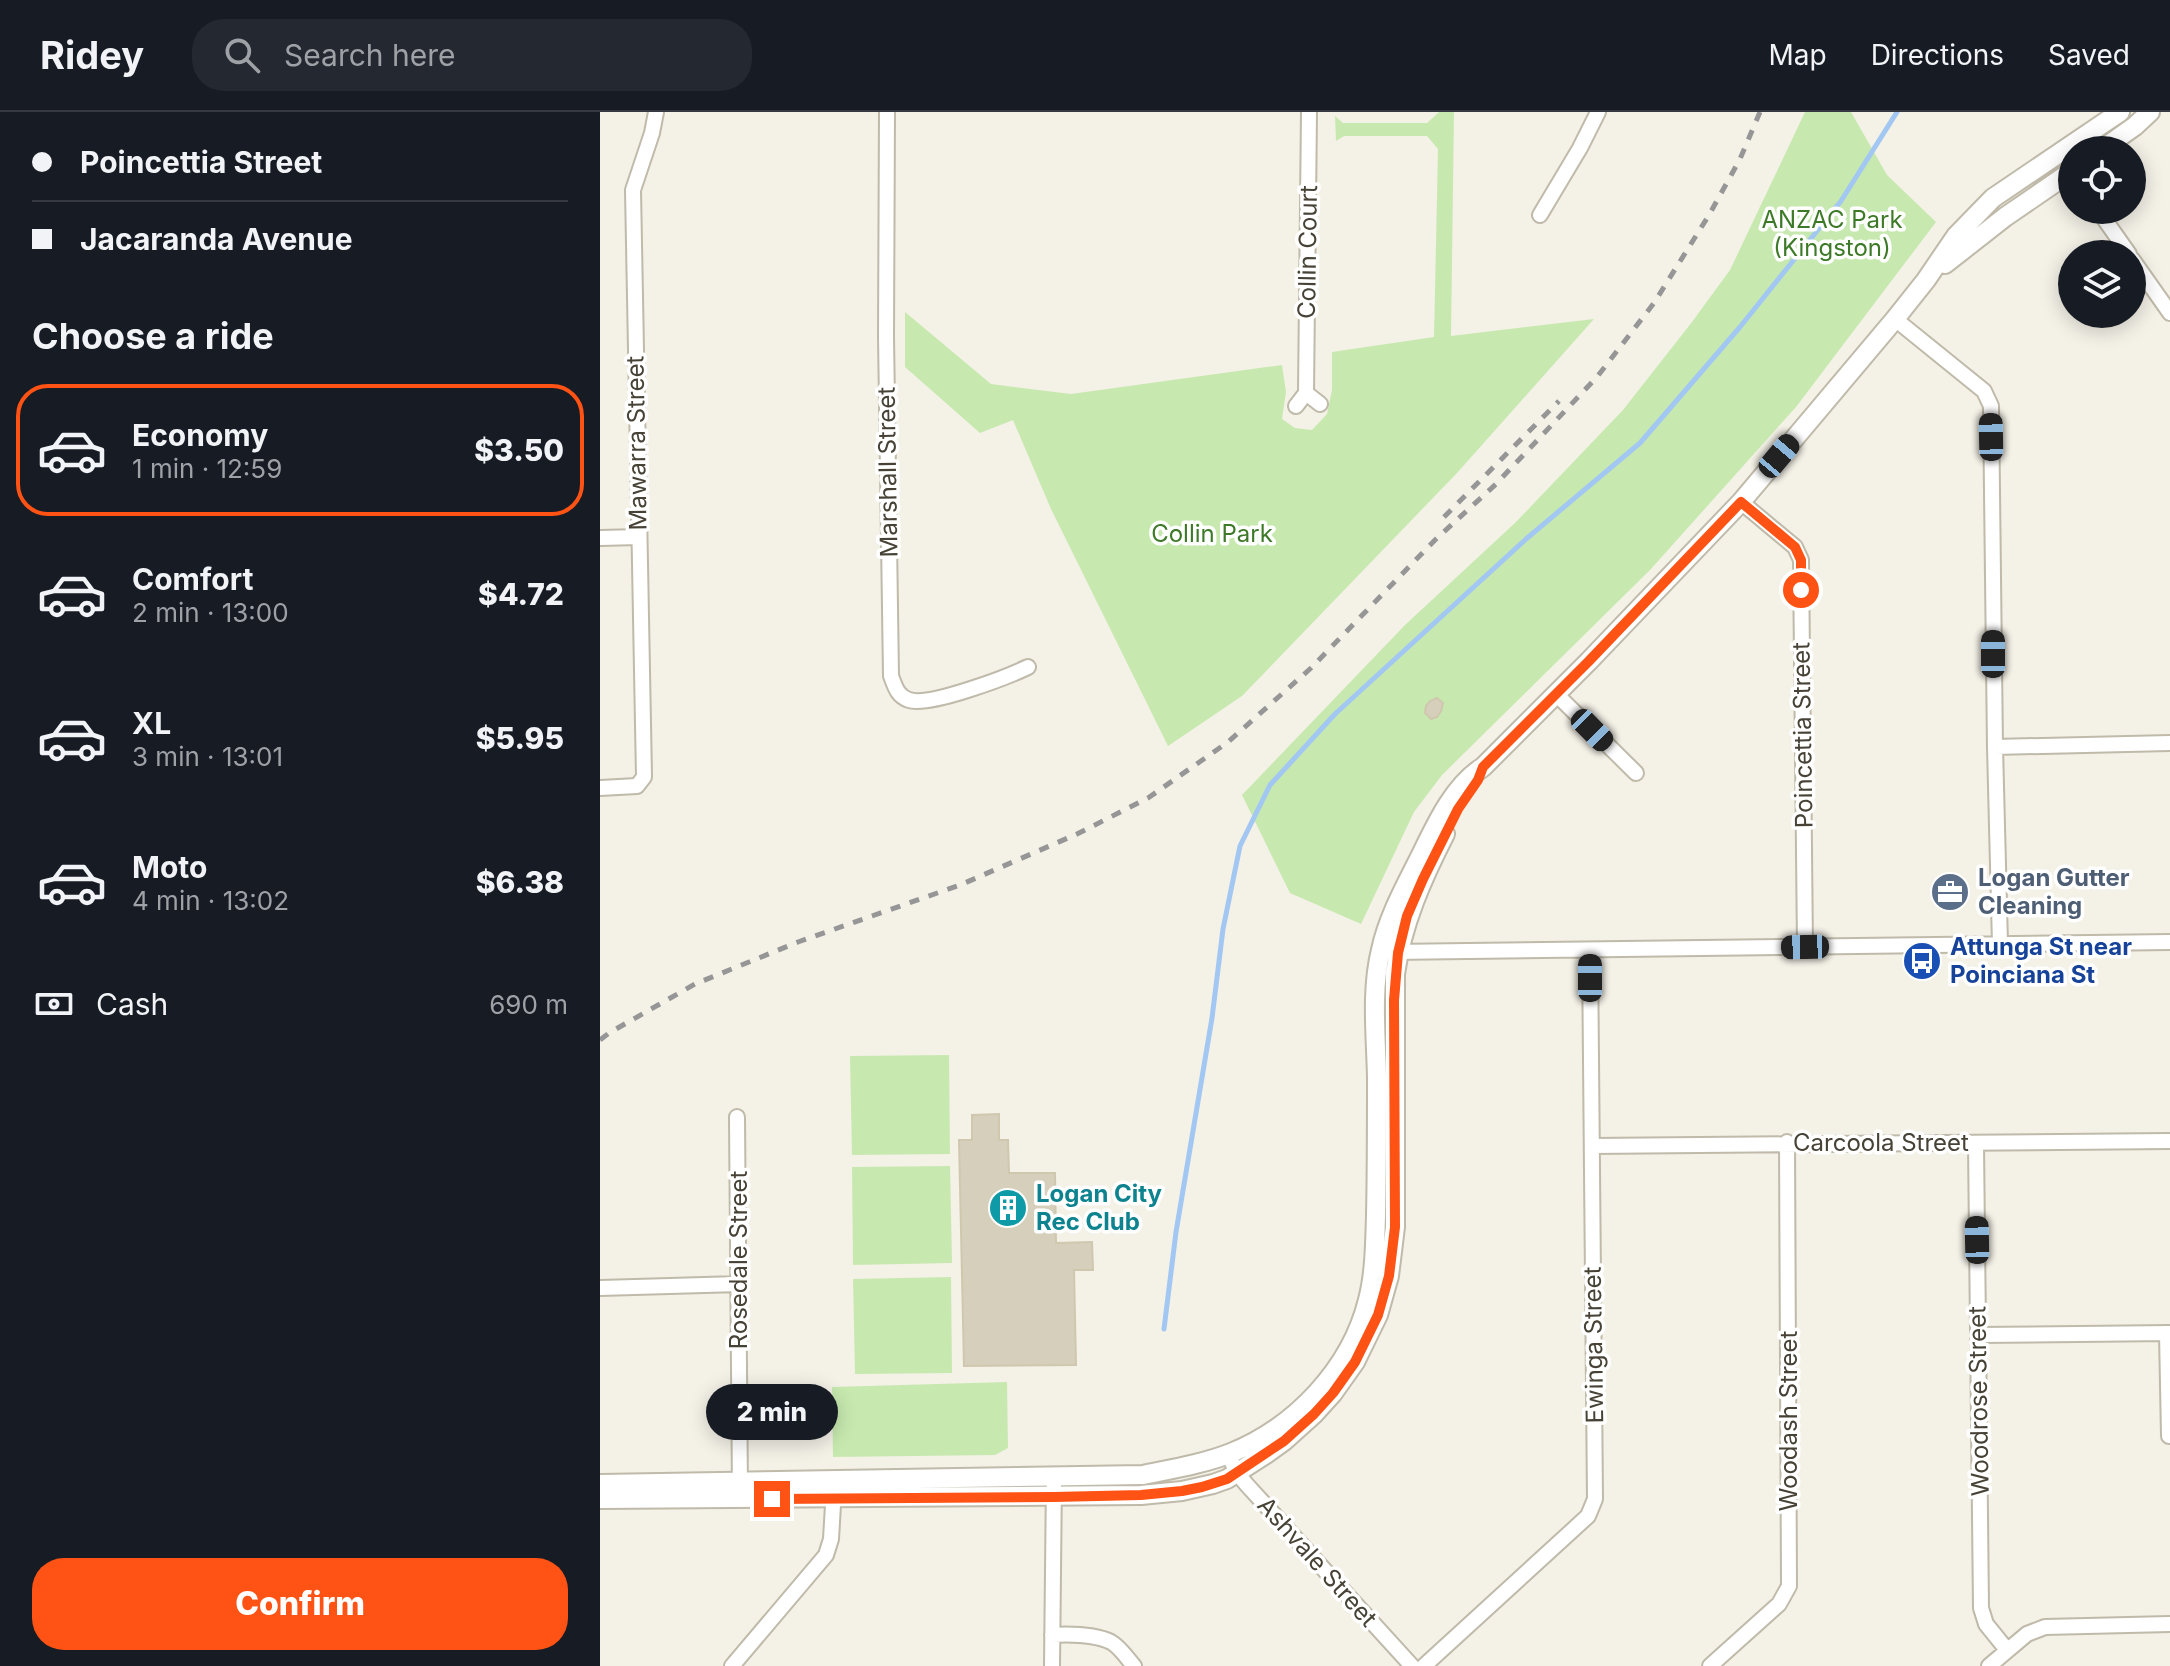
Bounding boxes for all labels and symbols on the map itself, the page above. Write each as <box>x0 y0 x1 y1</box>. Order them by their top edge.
street label: Collin Court <box>1292 185 1323 319</box>
park label: ANZAC Park (Kingston) <box>1761 205 1903 262</box>
street label: Mawarra Street <box>620 355 653 531</box>
street label: Marshall Street <box>872 386 903 558</box>
car <box>1979 413 2003 461</box>
car <box>1754 430 1804 482</box>
park label: Collin Park <box>1151 519 1273 548</box>
route start <box>1783 572 1819 608</box>
car <box>1981 630 2005 678</box>
street label: Poincettia Street <box>1786 642 1819 828</box>
car <box>1567 705 1617 755</box>
place label: Logan Gutter Cleaning <box>1978 863 2130 920</box>
office icon: Logan Gutter Cleaning <box>1929 871 1971 913</box>
place label: Attunga St near Poinciana St <box>1950 932 2132 989</box>
car <box>1781 935 1829 959</box>
bus stop icon: Attunga St near Poinciana St <box>1901 940 1943 982</box>
car <box>1578 954 1602 1002</box>
street label: Carcoola Street <box>1793 1128 1969 1157</box>
street label: Rosedale Street <box>724 1171 753 1349</box>
place label: Logan City Rec Club <box>1036 1179 1163 1236</box>
building icon: Logan City Rec Club <box>987 1187 1029 1229</box>
car <box>1965 1216 1989 1264</box>
street label: Ewinga Street <box>1578 1266 1609 1424</box>
street label: Woodrose Street <box>1962 1306 1995 1496</box>
street label: Woodash Street <box>1774 1330 1803 1511</box>
callout: 2 min <box>706 1383 838 1439</box>
route end <box>754 1481 790 1517</box>
street label: Ashvale Street <box>1252 1491 1383 1632</box>

